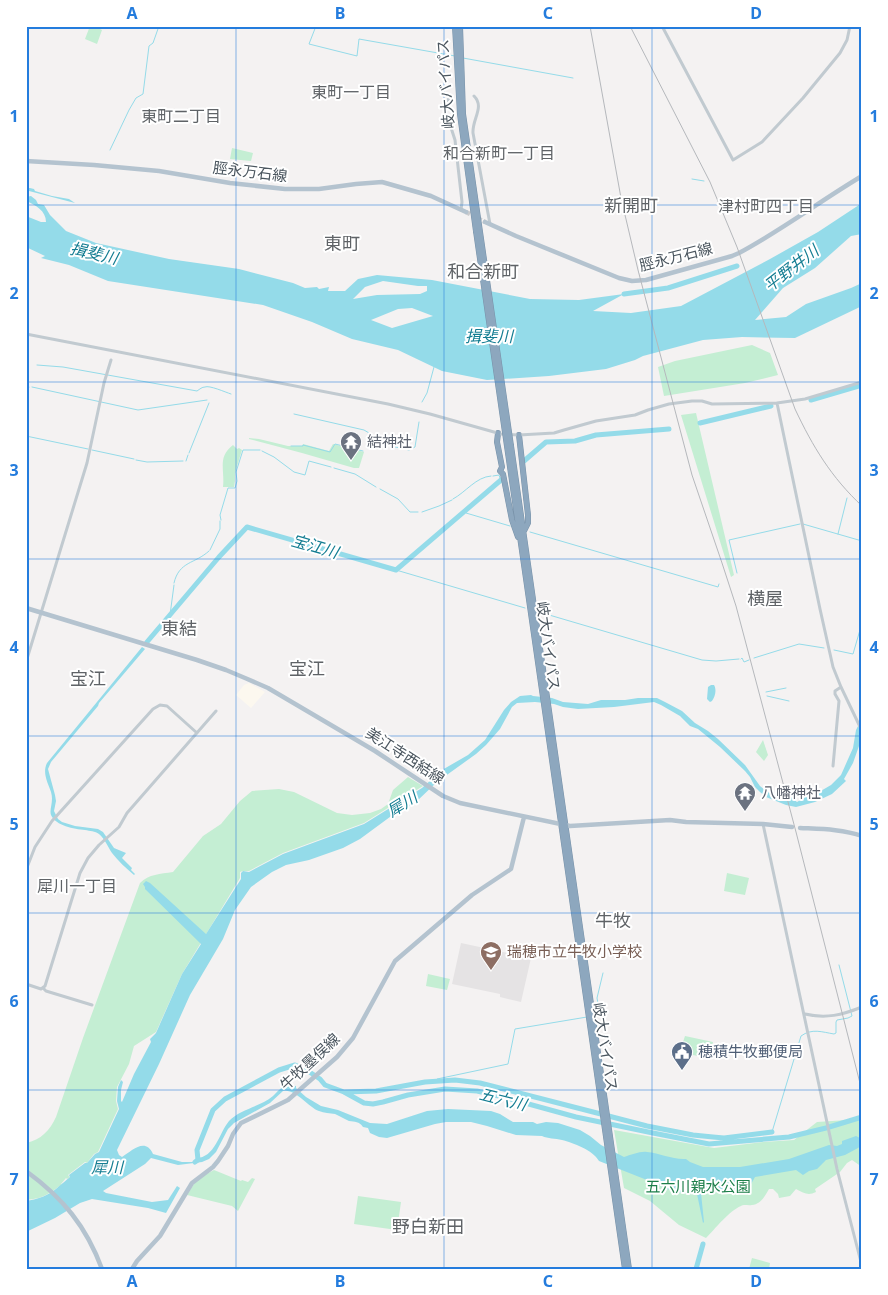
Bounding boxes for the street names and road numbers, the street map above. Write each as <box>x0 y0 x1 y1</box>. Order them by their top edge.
street label: 岐大バイパス <box>432 39 458 130</box>
street label: 脛永万石線 <box>212 157 289 186</box>
street label: 脛永万石線 <box>637 237 715 275</box>
street label: 岐大バイパス <box>533 600 565 692</box>
street label: 美江寺西結線 <box>362 722 449 788</box>
street label: 岐大バイパス <box>589 1001 623 1093</box>
street label: 牛牧墨俣線 <box>275 1028 344 1094</box>

